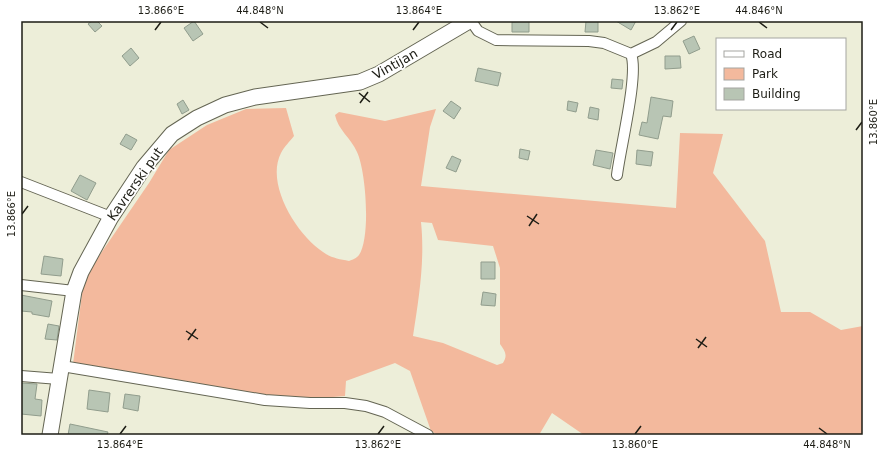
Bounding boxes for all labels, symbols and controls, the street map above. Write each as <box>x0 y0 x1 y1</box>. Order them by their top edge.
text: 13.866°E <box>138 5 184 16</box>
text: 44.848°N <box>236 5 284 16</box>
text: 13.864°E <box>396 5 442 16</box>
text: 13.862°E <box>654 5 700 16</box>
text: 44.846°N <box>735 5 783 16</box>
legend <box>716 38 846 110</box>
street label: Vintijan <box>370 46 420 82</box>
text: Road <box>752 47 782 61</box>
text: Park <box>752 67 778 81</box>
text: Building <box>752 87 801 101</box>
text: 13.860°E <box>868 99 879 145</box>
street label: Kavrerski put <box>104 144 166 224</box>
text: 13.866°E <box>6 191 17 237</box>
text: 13.864°E <box>97 439 143 450</box>
text: 13.862°E <box>355 439 401 450</box>
text: 13.860°E <box>612 439 658 450</box>
text: 44.848°N <box>803 439 851 450</box>

